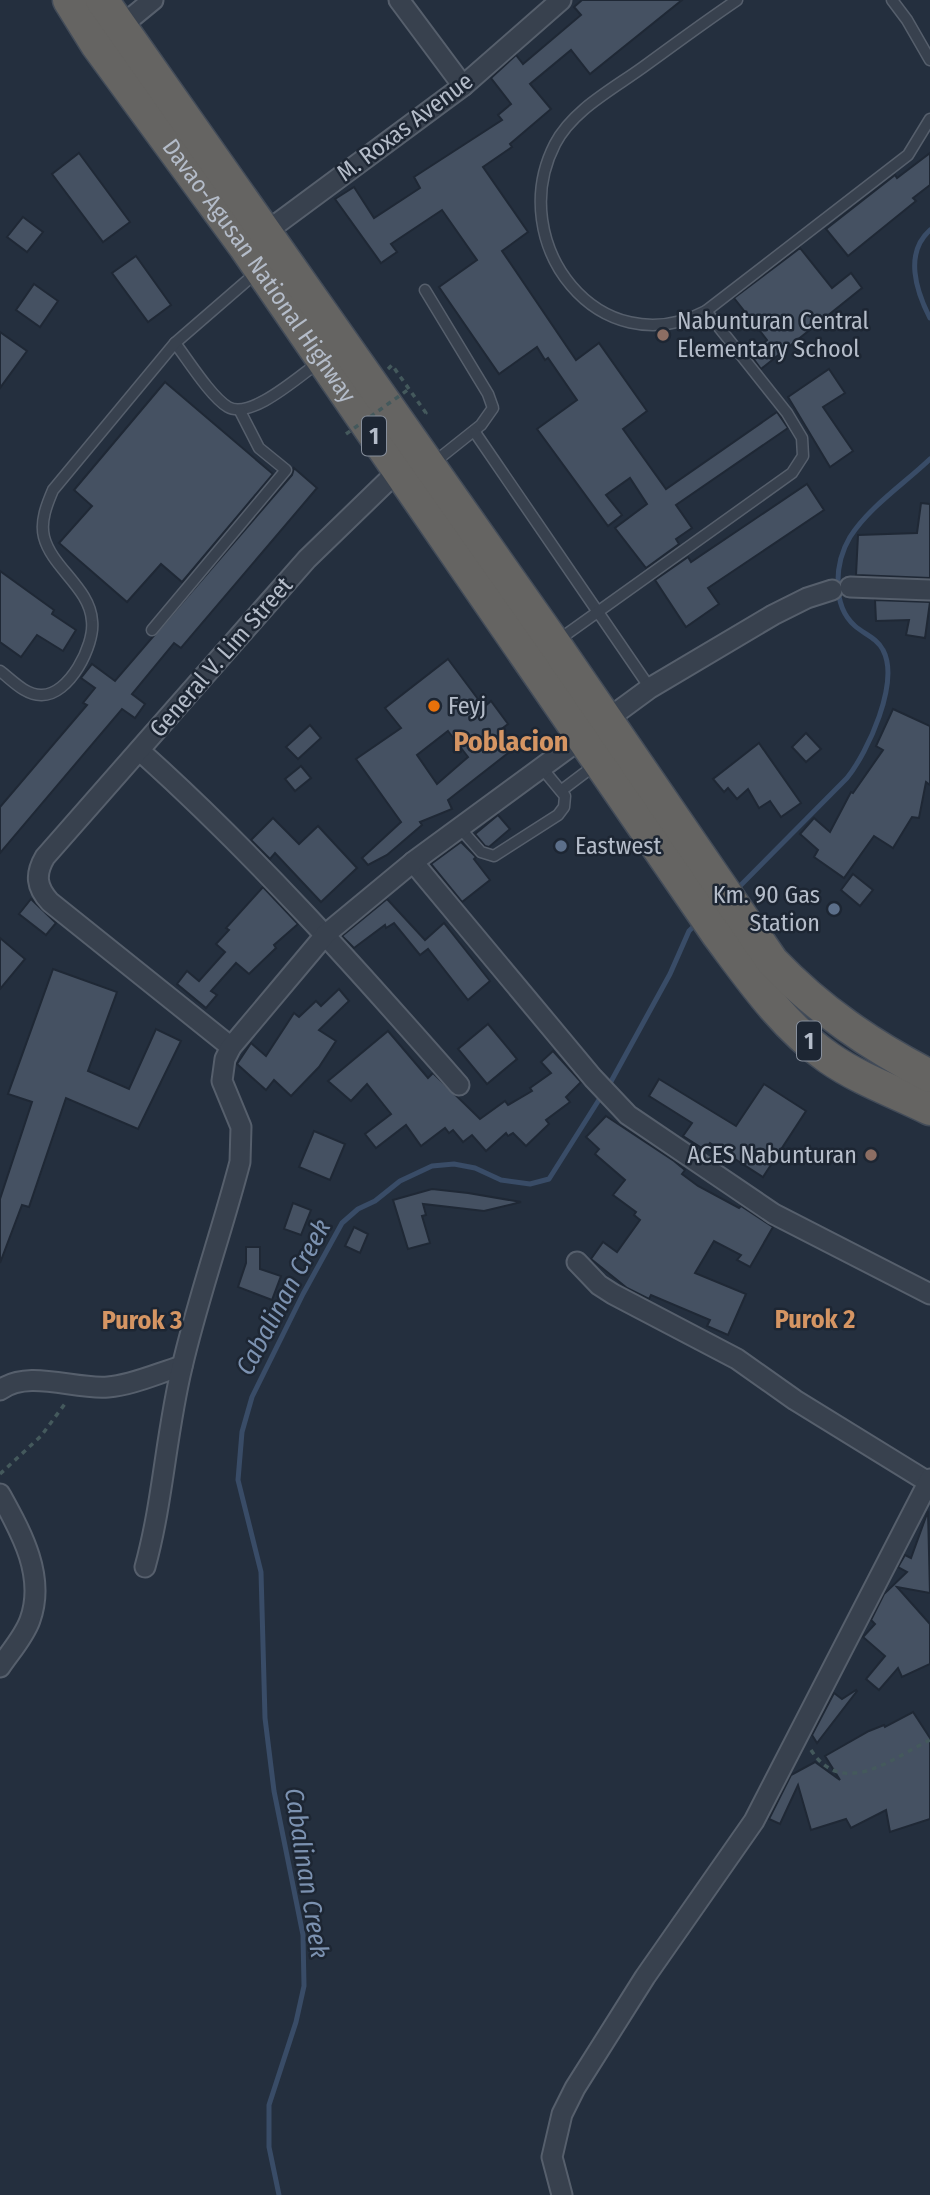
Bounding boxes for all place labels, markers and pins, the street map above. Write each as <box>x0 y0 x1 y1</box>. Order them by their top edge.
place label: Nabunturan Central Elementary School <box>677 307 869 363</box>
marker: Nabunturan Central Elementary School <box>655 327 671 343</box>
place label: Feyj <box>448 692 486 720</box>
marker: Feyj <box>426 698 442 714</box>
place label: Eastwest <box>575 832 661 860</box>
marker: Eastwest <box>553 838 569 854</box>
place label: Km. 90 Gas Station <box>713 881 820 937</box>
marker: Km. 90 Gas Station <box>826 901 842 917</box>
place label: ACES Nabunturan <box>687 1141 857 1169</box>
marker: ACES Nabunturan <box>863 1147 879 1163</box>

